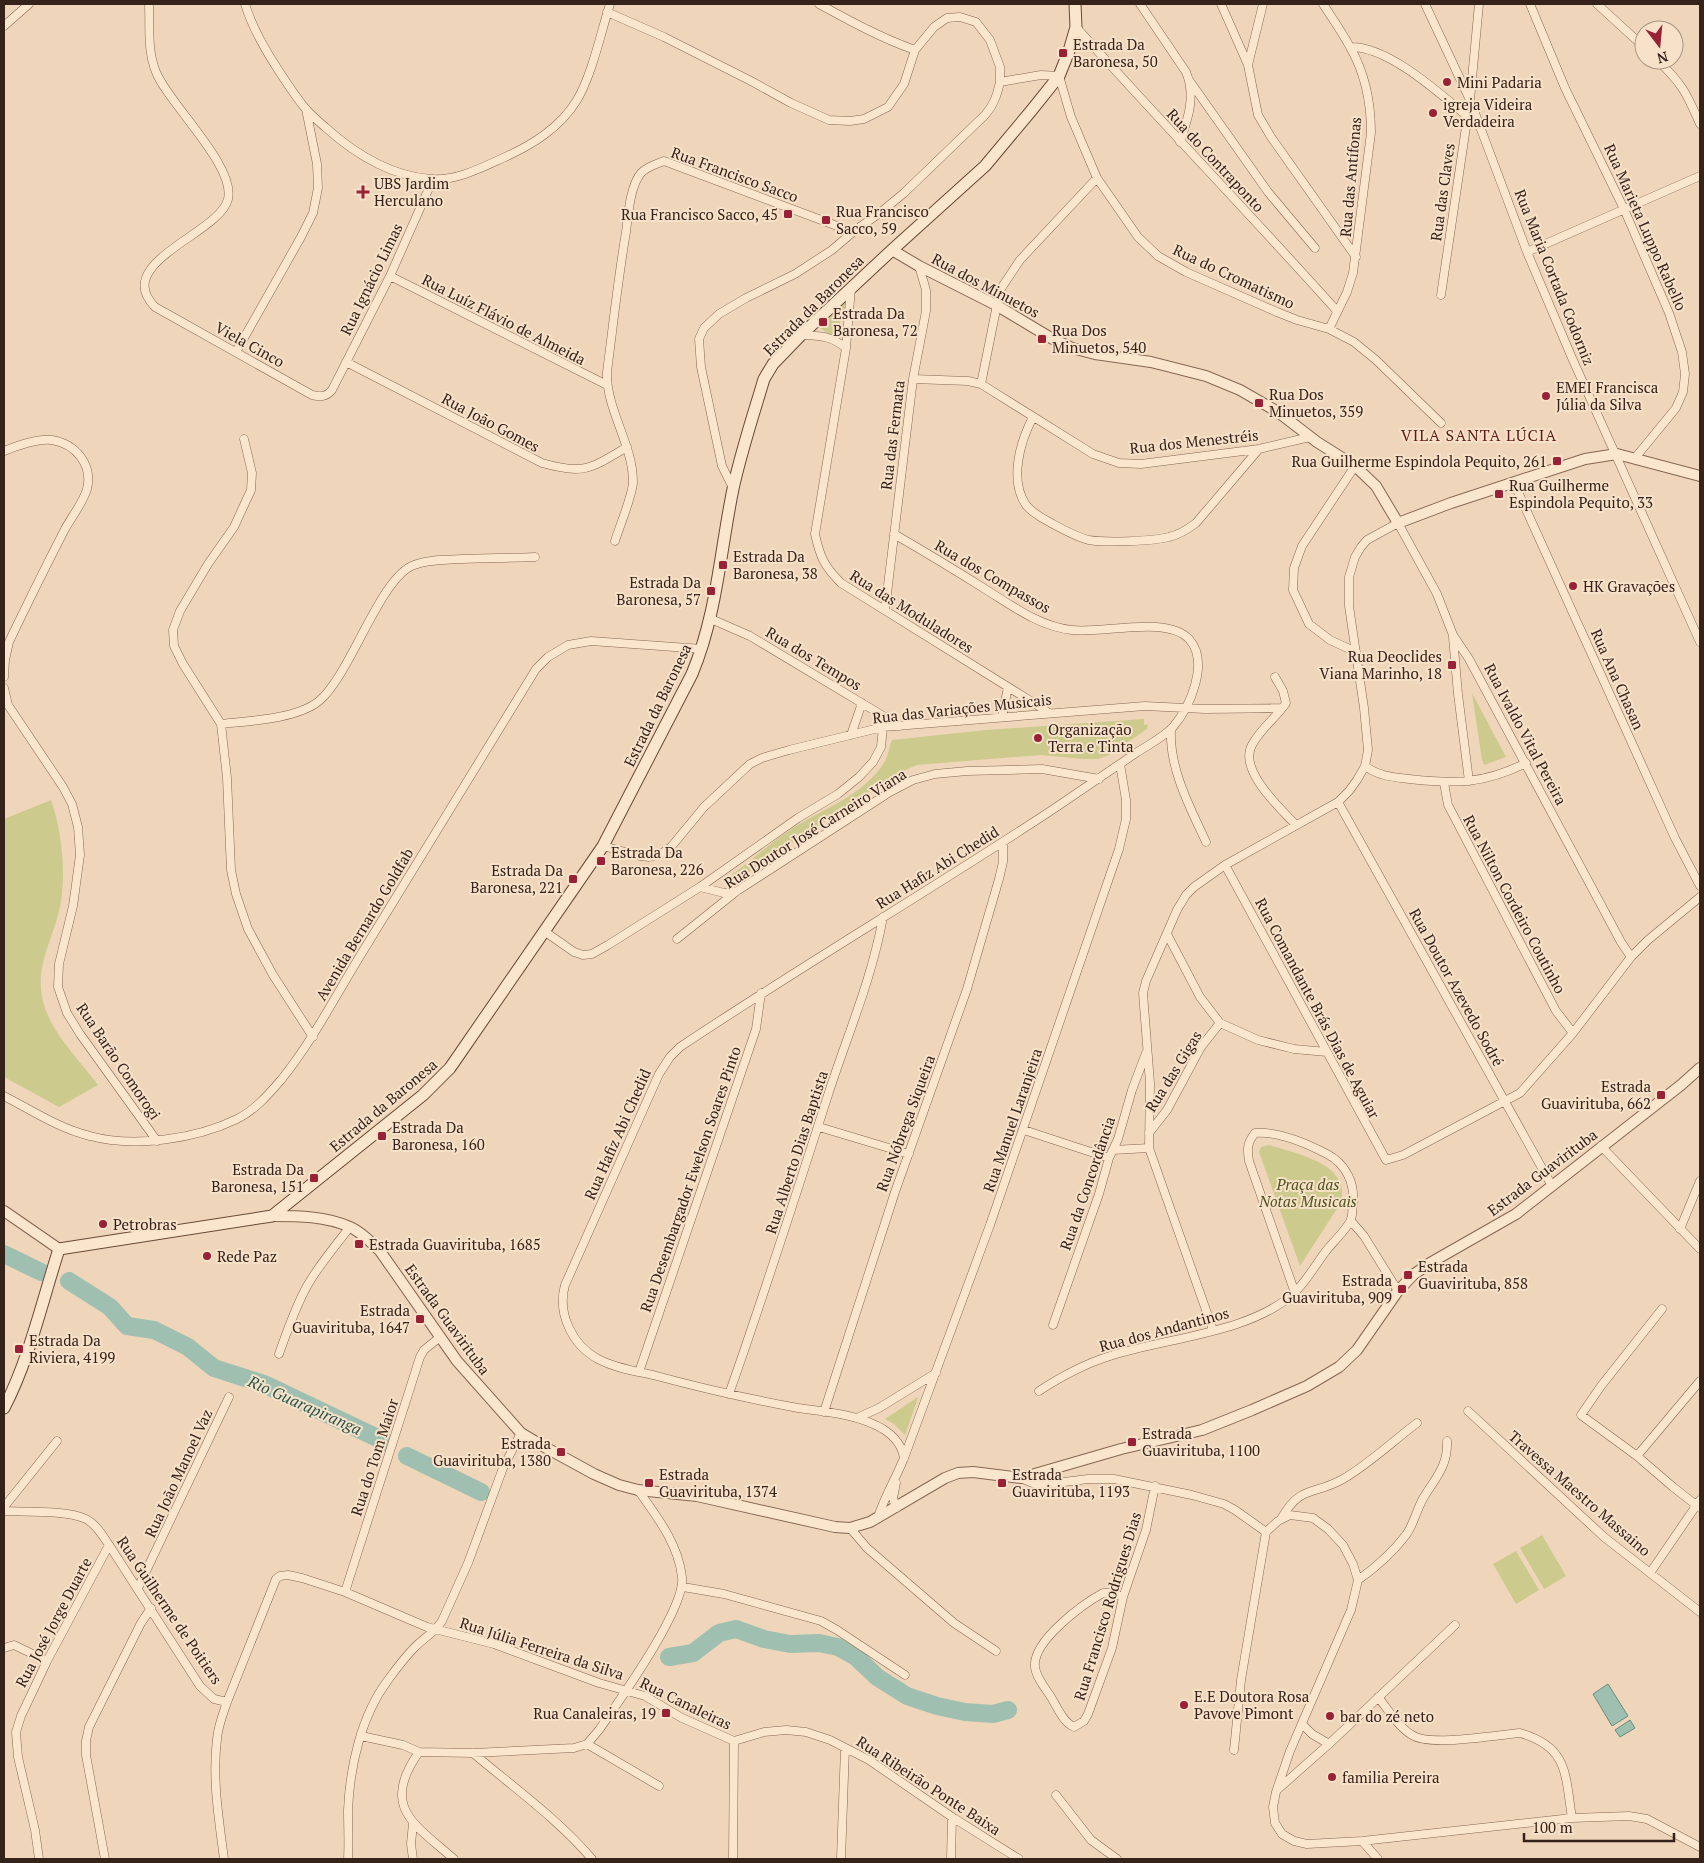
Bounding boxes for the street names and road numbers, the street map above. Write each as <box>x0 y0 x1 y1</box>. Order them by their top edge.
street label: Rua do Contraponto <box>1163 104 1269 216</box>
street label: Rua das Antífonas <box>1335 116 1365 238</box>
street label: Rua Marieta Luppo Rabello <box>1600 140 1692 314</box>
street label: Rua Francisco Sacco <box>669 142 801 206</box>
street label: Rua das Claves <box>1425 142 1459 242</box>
street label: Rua Maria Cortada Codorniz <box>1510 186 1600 368</box>
street label: Rua Ignácio Limas <box>335 220 407 338</box>
street label: Rua do Cromatismo <box>1170 239 1298 313</box>
street label: Rua dos Minuetos <box>929 248 1043 322</box>
street label: Estrada da Baronesa <box>758 250 868 360</box>
street label: Rua Luíz Flávio de Almeida <box>419 269 590 369</box>
street label: Viela Cinco <box>212 317 288 371</box>
street label: Rua das Fermata <box>875 379 909 491</box>
street label: Rua João Gomes <box>439 388 543 456</box>
street label: Rua dos Menestréis <box>1129 424 1259 458</box>
street label: Rua dos Compassos <box>931 535 1055 617</box>
street label: Rua das Moduladores <box>846 565 978 657</box>
street label: Rua dos Tempos <box>762 622 866 694</box>
street label: Rua Ana Chasan <box>1587 625 1649 733</box>
street label: Estrada da Baronesa <box>619 640 696 770</box>
street label: Rua Ivaldo Vital Pereira <box>1480 660 1572 809</box>
street label: Rua das Variações Musicais <box>871 689 1053 727</box>
street label: Rua Doutor José Carneiro Viana <box>720 763 910 892</box>
street label: Rua Nilton Cordeiro Coutinho <box>1459 811 1571 997</box>
street label: Rua Hafiz Abi Chedid <box>872 821 1002 913</box>
street label: Avenida Bernardo Goldfab <box>311 844 417 1004</box>
street label: Rua Comandante Brás Dias de Aguiar <box>1251 894 1385 1122</box>
street label: Rua Doutor Azevedo Sodré <box>1405 904 1509 1070</box>
street label: Rua Barão Comorogi <box>72 999 166 1123</box>
street label: Rua das Gigas <box>1140 1027 1206 1115</box>
street label: Rua Desembargador Ewelson Soares Pinto <box>635 1043 745 1315</box>
street label: Rua Manuel Laranjeira <box>978 1045 1046 1195</box>
street label: Rua Nóbrega Siqueira <box>871 1052 939 1194</box>
street label: Estrada da Baronesa <box>325 1054 441 1156</box>
street label: Rua Hafiz Abi Chedid <box>579 1065 655 1203</box>
street label: Rua Alberto Dias Baptista <box>760 1067 832 1236</box>
street label: Rua da Concordância <box>1055 1113 1119 1252</box>
street label: Estrada Guavirituba <box>1483 1124 1601 1220</box>
street label: Estrada Guavirituba <box>401 1260 495 1379</box>
street label: Rua dos Andantinos <box>1097 1302 1231 1356</box>
street label: Rua do Tom Maior <box>346 1396 402 1518</box>
street label: Rua João Manoel Vaz <box>139 1406 217 1540</box>
street label: Travessa Maestro Massaino <box>1505 1426 1655 1560</box>
street label: Rua Francisco Rodrigues Dias <box>1069 1509 1145 1703</box>
street label: Rua Guilherme de Poitiers <box>113 1532 227 1688</box>
street label: Rua José Jorge Duarte <box>10 1554 96 1690</box>
street label: Rua Júlia Ferreira da Silva <box>457 1612 627 1684</box>
street label: Rua Canaleiras <box>637 1672 735 1734</box>
street label: Rua Ribeirão Ponte Baixa <box>853 1731 1005 1839</box>

